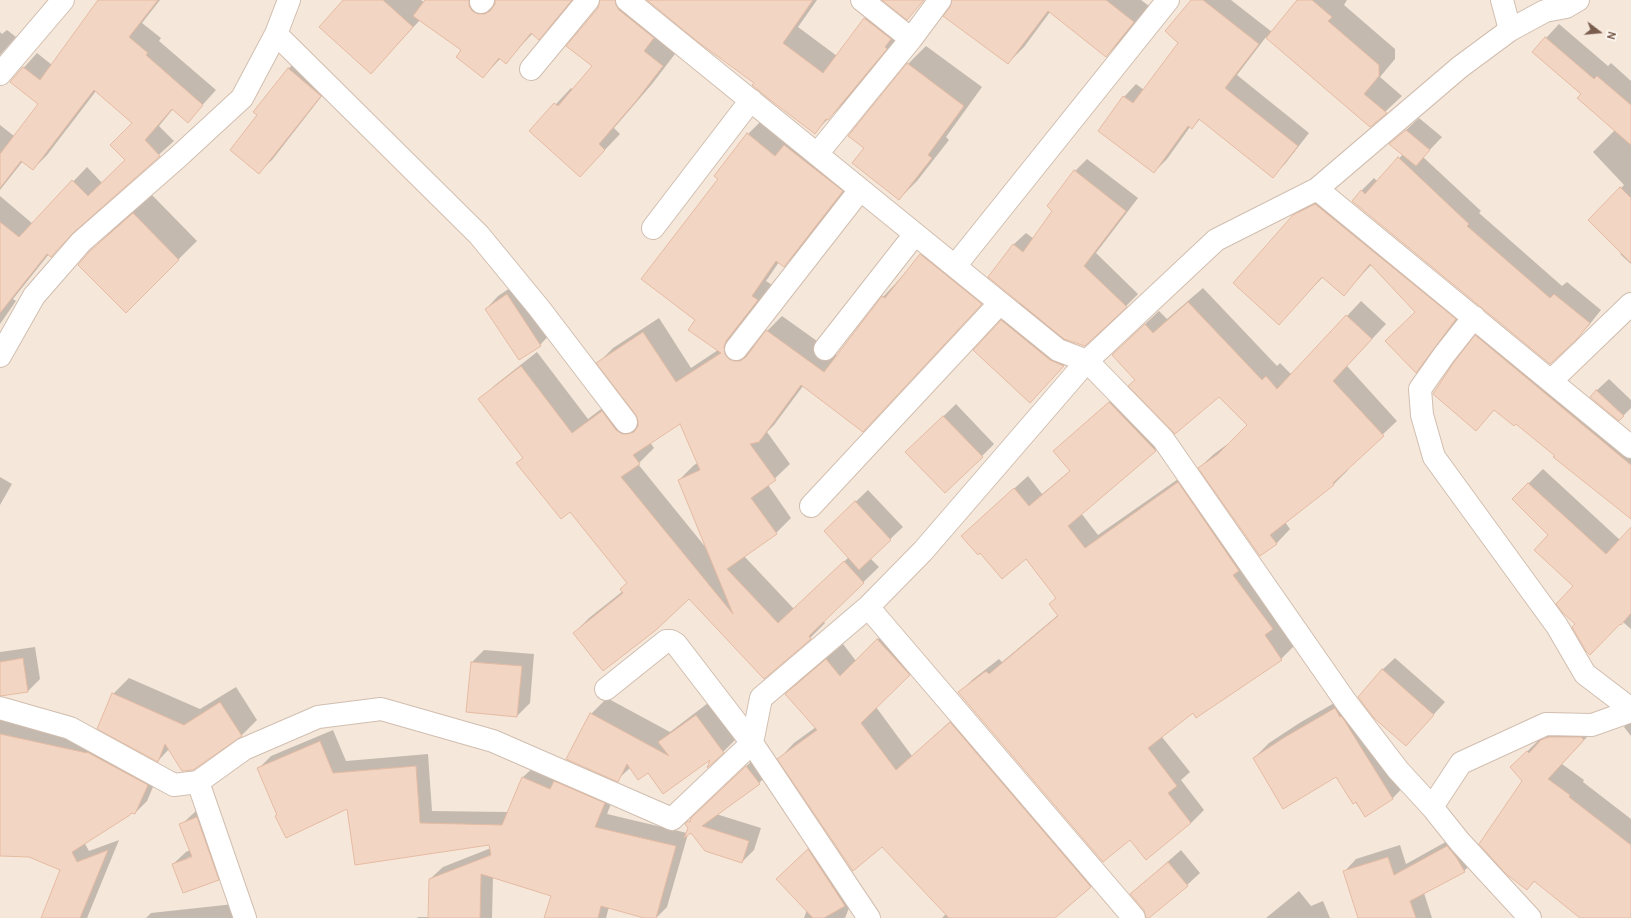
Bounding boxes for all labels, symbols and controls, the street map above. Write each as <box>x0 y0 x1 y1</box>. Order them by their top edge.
north arrow <box>1579 12 1619 52</box>
text: N <box>1603 30 1618 41</box>

